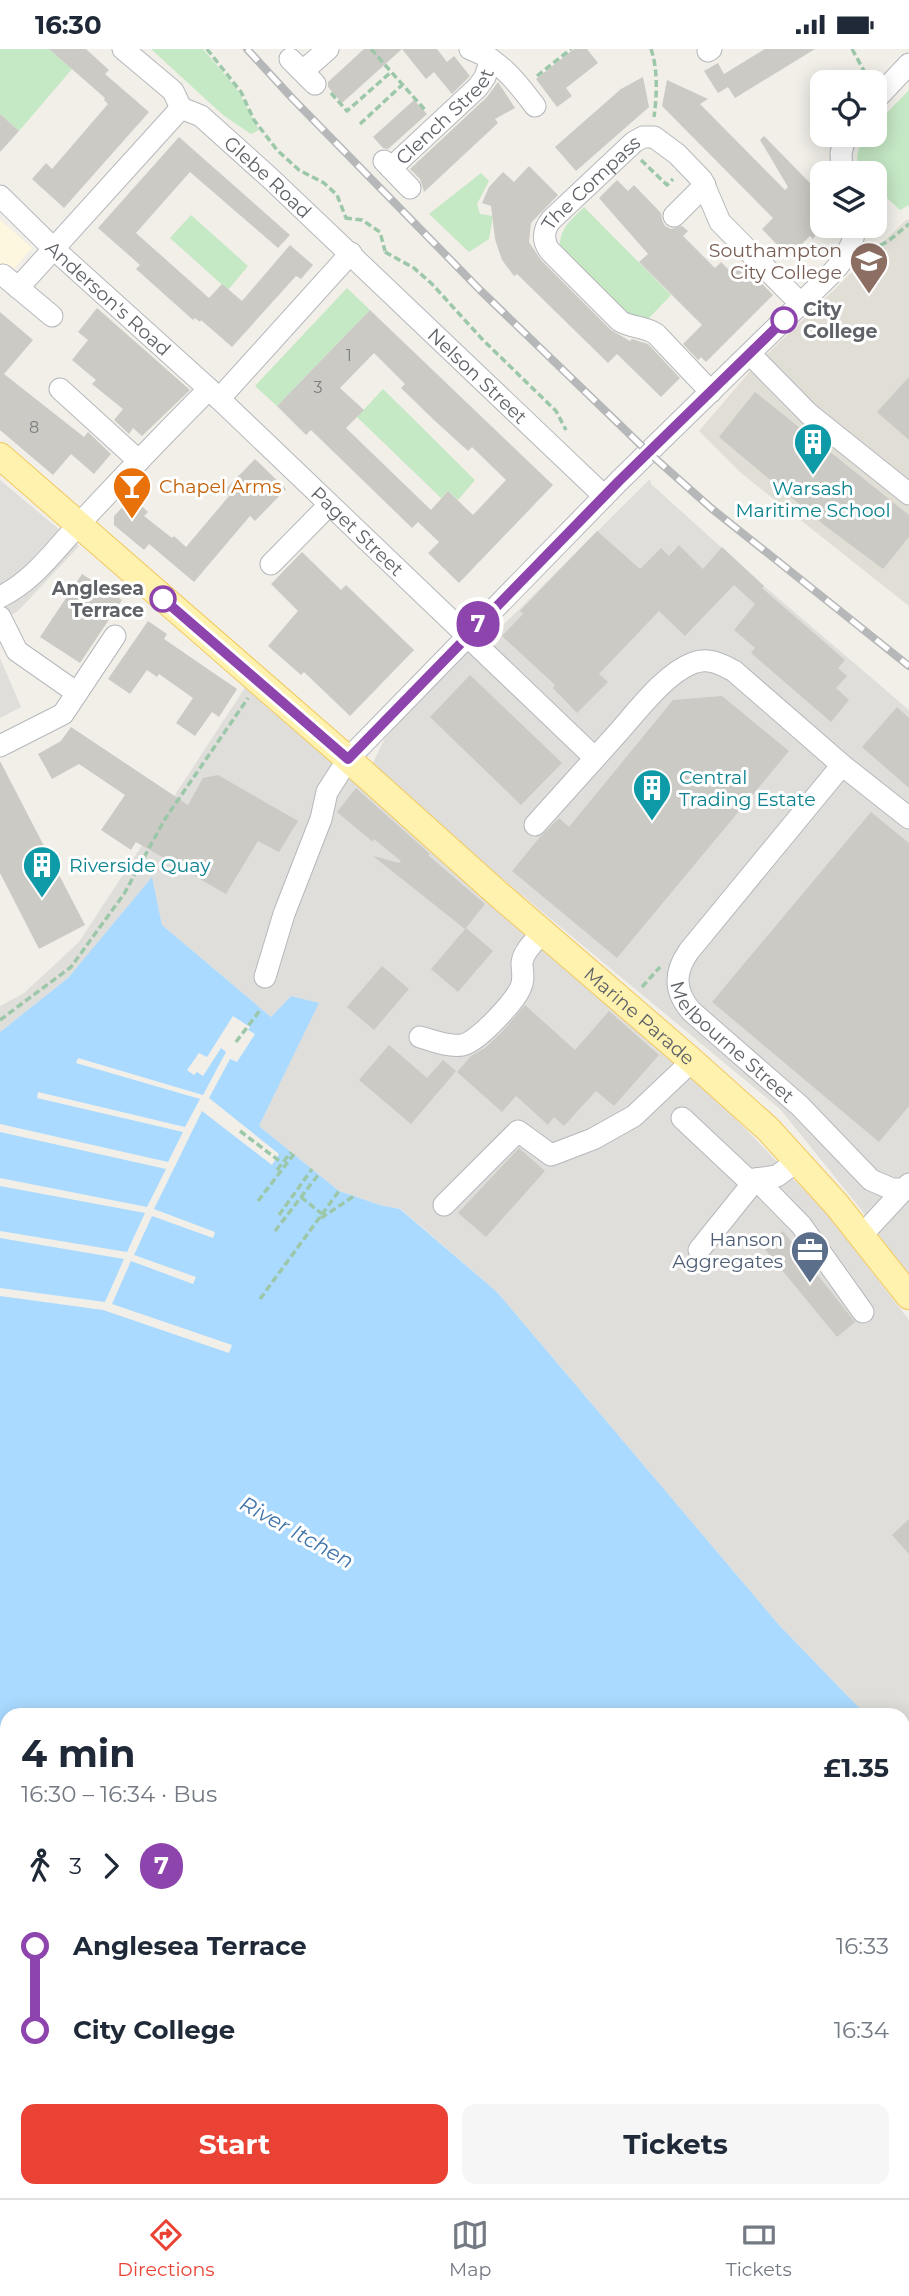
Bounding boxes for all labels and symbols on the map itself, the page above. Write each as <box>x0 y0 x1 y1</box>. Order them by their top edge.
street label: Clench Street <box>391 65 499 169</box>
street label: The Compass <box>536 130 644 234</box>
street label: Glebe Road <box>220 131 316 223</box>
street label: Anderson's Road <box>41 236 176 360</box>
place label: Southampton City College <box>709 239 842 284</box>
school or university icon: Southampton City College <box>848 240 890 295</box>
place label: City College <box>803 298 878 343</box>
marker: City College <box>771 307 797 333</box>
street label: Nelson Street <box>423 323 532 429</box>
house number: 1 <box>346 346 352 365</box>
house number: 3 <box>313 378 323 397</box>
house number: 8 <box>29 418 39 437</box>
building icon: Warsash Maritime School <box>792 421 834 476</box>
bar icon: Chapel Arms <box>111 465 153 520</box>
place label: Chapel Arms <box>159 475 282 498</box>
place label: Warsash Maritime School <box>735 477 891 522</box>
street label: Paget Street <box>306 481 409 581</box>
place label: Anglesea Terrace <box>51 577 144 622</box>
marker: Anglesea Terrace <box>150 586 176 612</box>
line badge: 7 <box>455 601 501 647</box>
place label: Central Trading Estate <box>679 766 816 811</box>
building icon: Central Trading Estate <box>631 767 673 822</box>
building icon: Riverside Quay <box>21 844 63 899</box>
place label: Riverside Quay <box>69 854 211 877</box>
street label: Marine Parade <box>580 962 699 1070</box>
street label: Melbourne Street <box>666 979 800 1108</box>
place label: Hanson Aggregates <box>672 1228 783 1273</box>
office icon: Hanson Aggregates <box>789 1229 831 1284</box>
water label: River Itchen <box>236 1491 358 1573</box>

